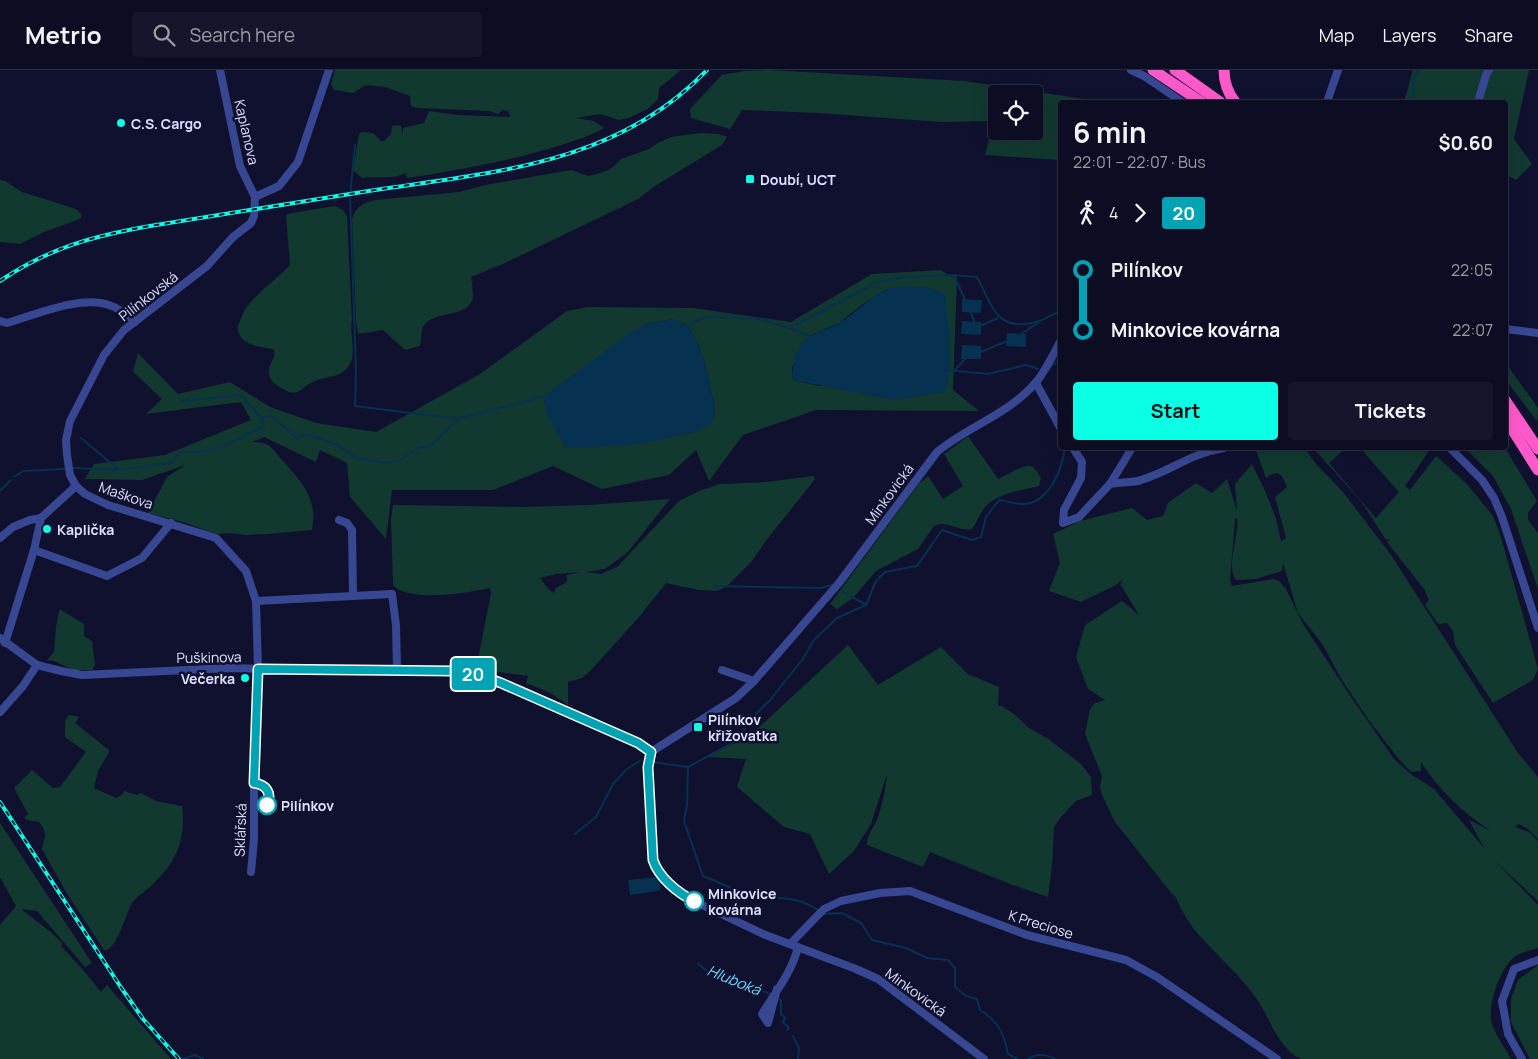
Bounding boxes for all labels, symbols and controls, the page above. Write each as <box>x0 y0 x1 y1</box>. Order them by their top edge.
search box <box>132 12 482 57</box>
text: Metrio <box>25 18 102 51</box>
icon: search <box>150 21 178 49</box>
text: Search here <box>190 22 295 48</box>
text: Map <box>1319 23 1354 47</box>
text: Layers <box>1382 23 1436 47</box>
text: Share <box>1464 23 1513 47</box>
map controls <box>988 85 1043 140</box>
button: locate <box>988 85 1043 140</box>
street label: Kaplanova <box>230 98 264 166</box>
text: 6 min <box>1073 113 1147 151</box>
place label: C.S. Cargo <box>131 114 202 133</box>
marker: C.S. Cargo <box>115 117 127 129</box>
text: $0.60 <box>1438 130 1493 156</box>
text: 22:01 – 22:07 · Bus <box>1073 151 1206 173</box>
place label: Doubí, UCT <box>760 170 836 189</box>
marker: Doubí, UCT <box>744 173 756 185</box>
icon: walk <box>1073 199 1101 227</box>
icon: forward <box>1126 199 1154 227</box>
text: 20 <box>1172 201 1195 225</box>
text: 4 <box>1109 202 1118 224</box>
text: Pilínkov <box>1111 257 1183 283</box>
text: 22:05 <box>1451 259 1493 281</box>
street label: Pilínkovská <box>114 267 182 325</box>
text: Minkovice kovárna <box>1111 317 1280 343</box>
text: 22:07 <box>1452 319 1493 341</box>
button: Start <box>1073 382 1278 440</box>
button: Tickets <box>1288 382 1493 440</box>
street label: Minkovická <box>860 460 918 528</box>
street label: Maškova <box>96 477 156 513</box>
place label: Kaplička <box>57 520 114 539</box>
marker: Kaplička <box>41 523 53 535</box>
street label: Puškinova <box>176 647 242 667</box>
line badge: 20 <box>450 658 496 690</box>
text: 20 <box>462 662 484 686</box>
place label: Večerka <box>181 669 235 688</box>
marker: Večerka <box>239 672 251 684</box>
place label: Pilínkov křižovatka <box>708 710 777 745</box>
marker: Pilínkov křižovatka <box>692 721 704 733</box>
marker: Pilínkov <box>257 795 277 815</box>
place label: Pilínkov <box>281 796 334 815</box>
street label: Sklářská <box>230 803 250 857</box>
place label: Minkovice kovárna <box>708 884 776 919</box>
marker: Minkovice kovárna <box>684 891 704 911</box>
street label: K Preciose <box>1006 905 1076 943</box>
water label: Hluboká <box>704 960 765 1001</box>
street label: Minkovická <box>882 963 950 1021</box>

